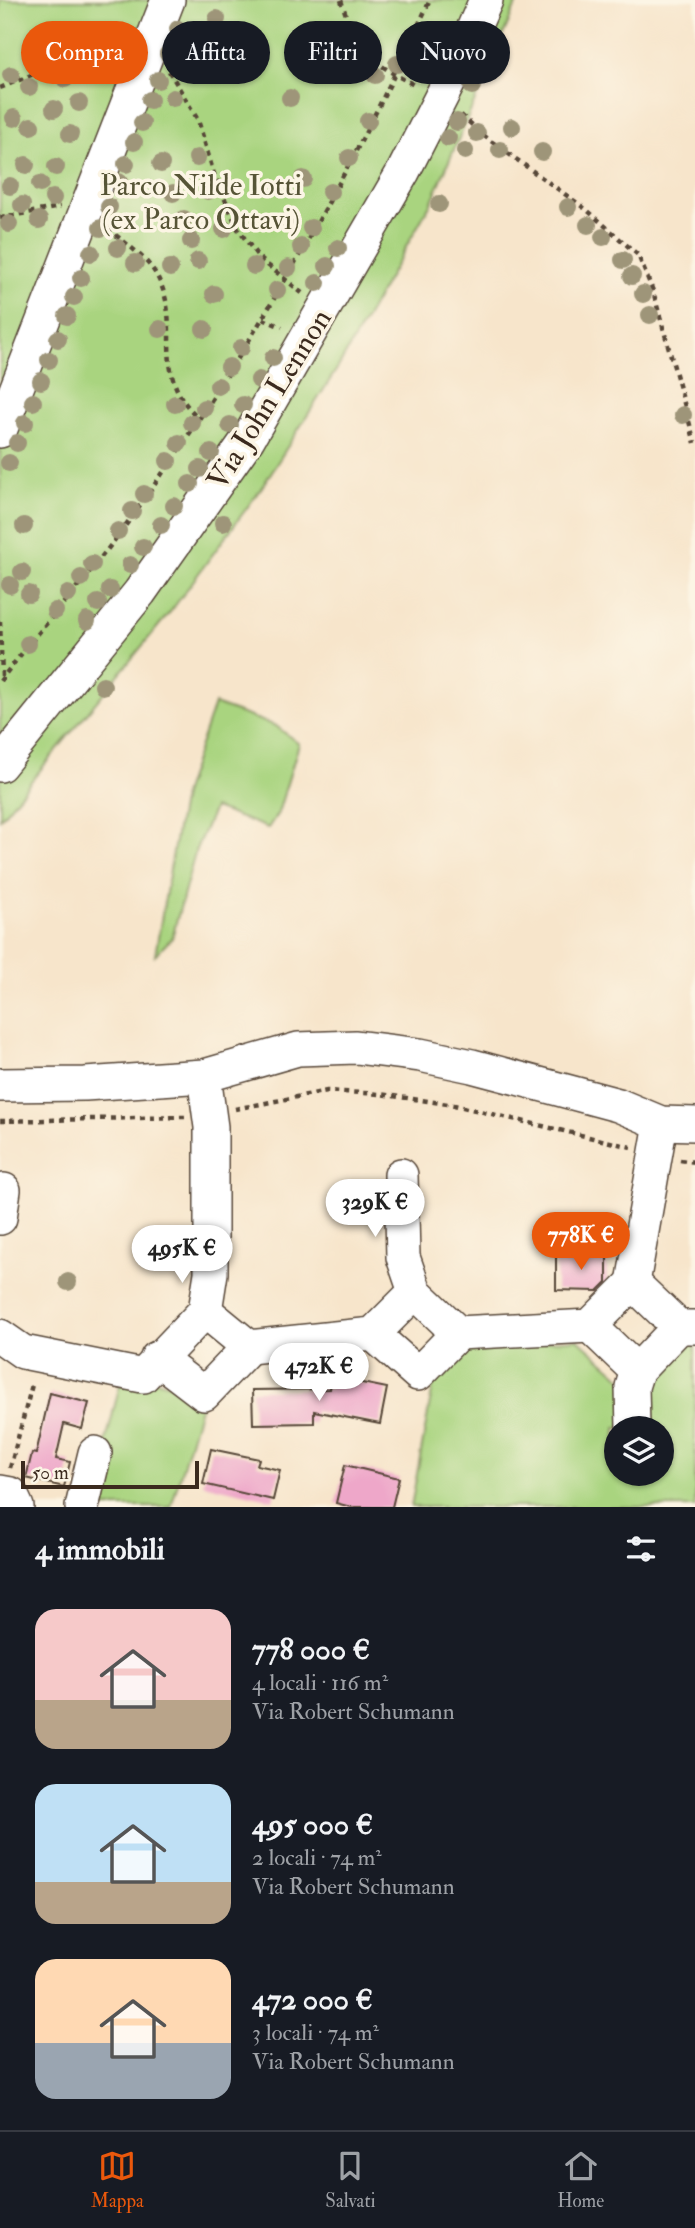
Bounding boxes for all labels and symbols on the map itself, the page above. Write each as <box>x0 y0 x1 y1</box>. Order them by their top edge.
park label: Parco Nilde Iotti (ex Parco Ottavi) <box>100 167 302 238</box>
street label: Via John Lennon <box>199 302 340 496</box>
pin: 329K € <box>318 1180 432 1239</box>
pin: 778K € <box>524 1212 638 1272</box>
pin: 495K € <box>125 1226 239 1285</box>
pin: 472K € <box>262 1344 376 1403</box>
scale bar <box>21 1458 200 1490</box>

